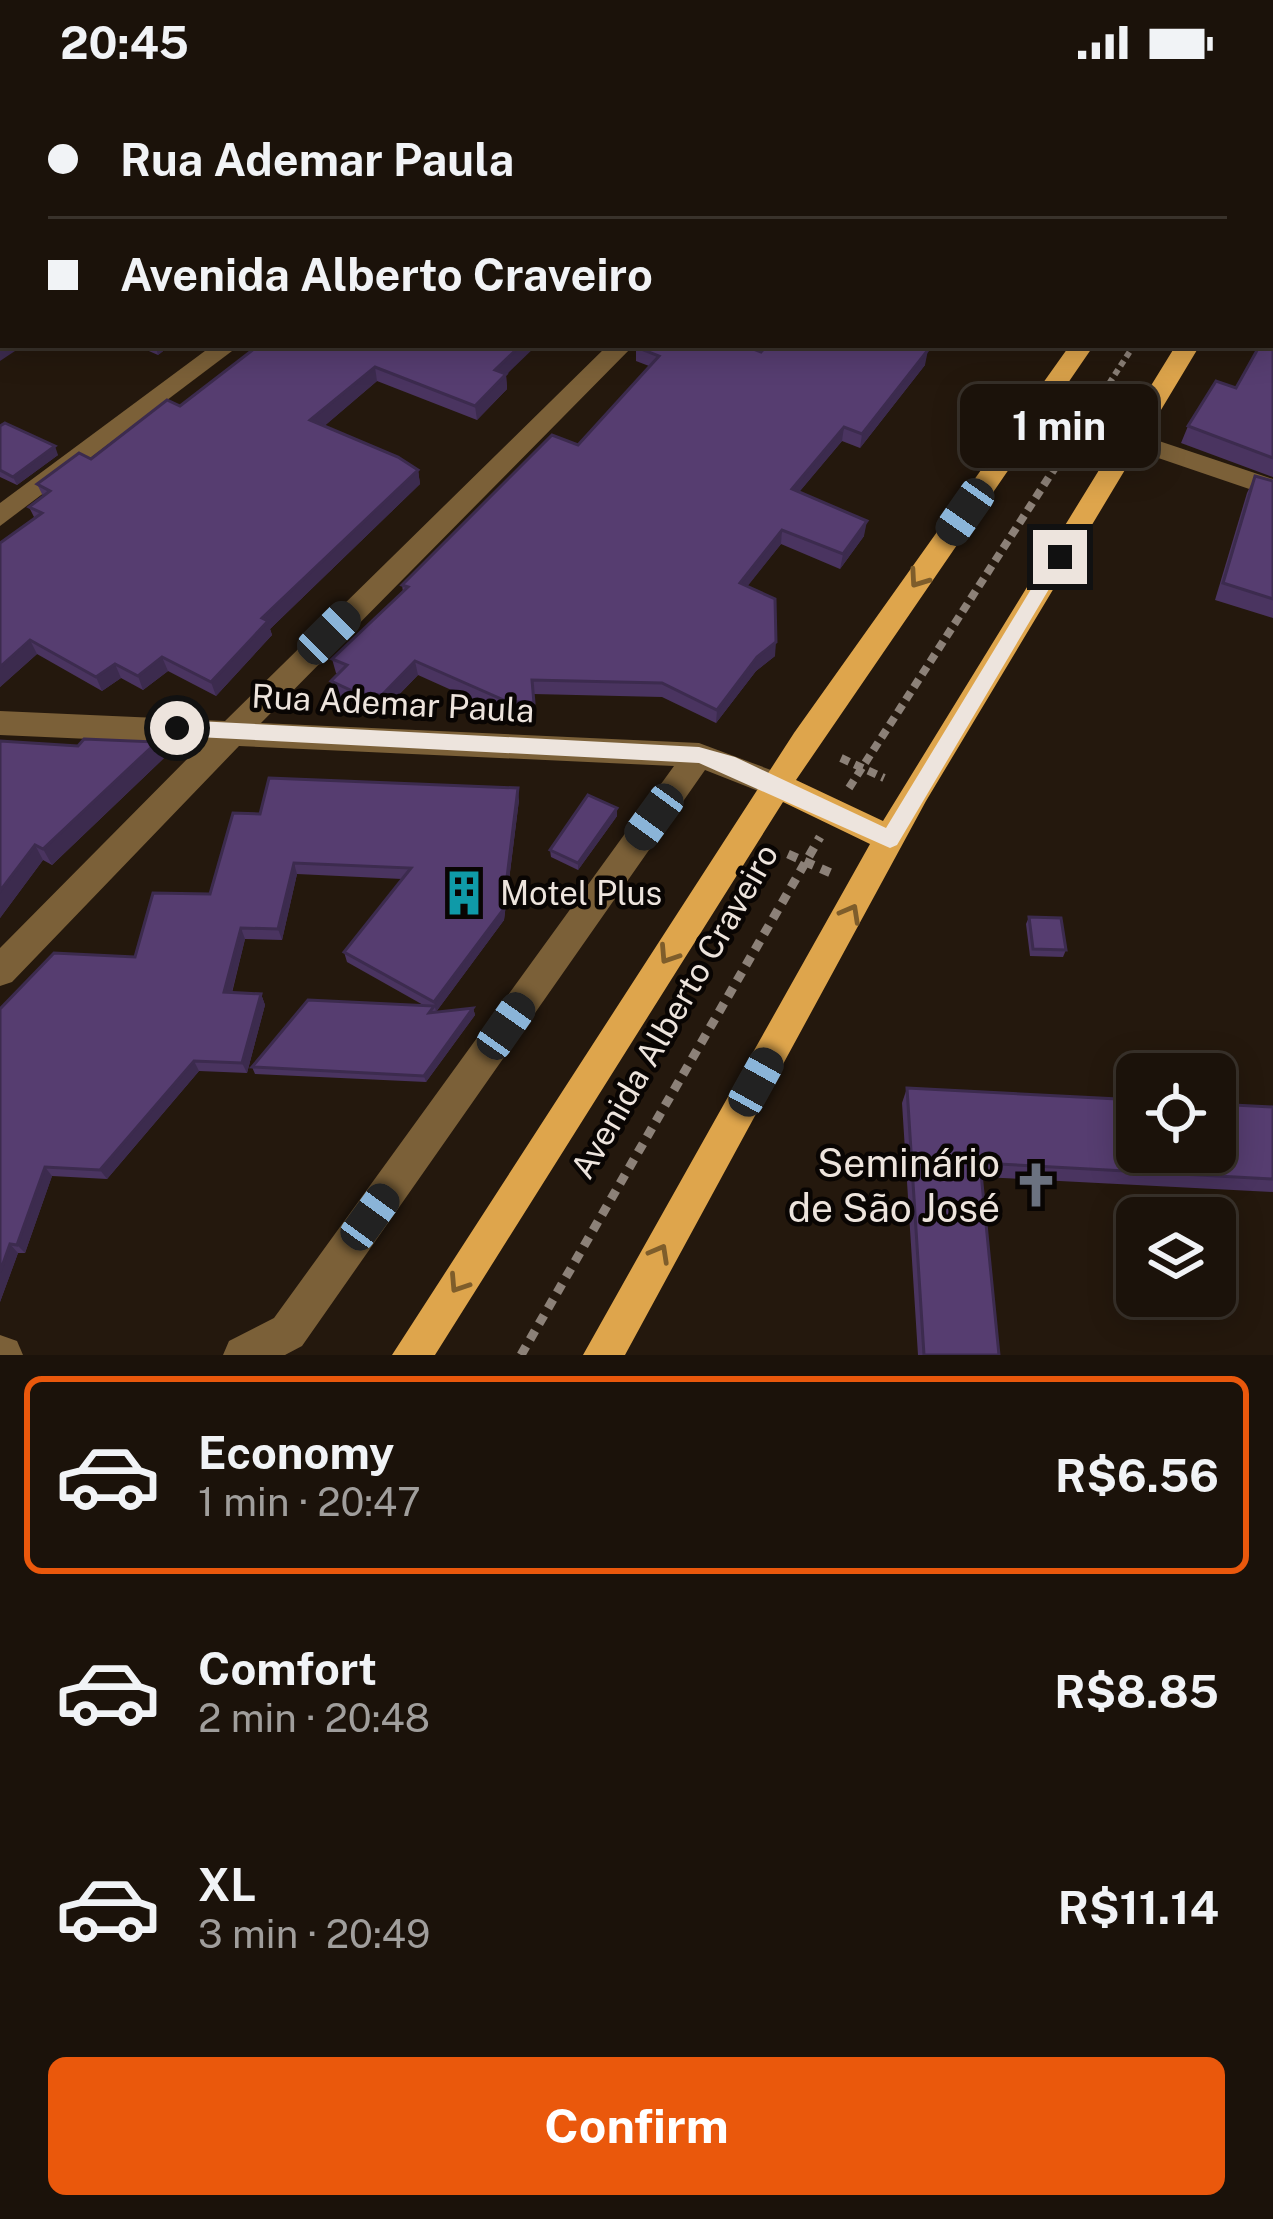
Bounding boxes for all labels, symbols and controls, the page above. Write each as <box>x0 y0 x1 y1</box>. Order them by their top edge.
text: 20:45 <box>60 16 189 69</box>
text: Rua Ademar Paula <box>120 133 514 186</box>
text: Avenida Alberto Craveiro <box>120 248 653 301</box>
callout: 1 min <box>961 383 1159 467</box>
text: 1 min <box>1012 403 1106 449</box>
car <box>930 472 1000 552</box>
route end <box>1033 530 1087 584</box>
one-way arrow <box>910 565 932 587</box>
car <box>291 595 367 671</box>
street label: Rua Ademar Paula <box>251 677 535 729</box>
route start <box>150 701 204 755</box>
car <box>618 777 690 857</box>
street label: Avenida Alberto Craveiro <box>563 837 785 1185</box>
building icon: Motel Plus <box>439 868 489 918</box>
place label: Motel Plus <box>500 874 662 912</box>
one-way arrow <box>837 904 860 925</box>
one-way arrow <box>660 941 682 963</box>
car <box>471 986 541 1066</box>
car <box>723 1042 789 1122</box>
map controls <box>1116 1053 1236 1317</box>
button: locate <box>1116 1053 1236 1173</box>
place label: Seminário de São José <box>788 1140 1000 1231</box>
church icon: Seminário de São José <box>1011 1160 1061 1210</box>
car <box>334 1177 406 1257</box>
button: layers <box>1116 1197 1236 1317</box>
one-way arrow <box>646 1244 669 1266</box>
one-way arrow <box>450 1270 472 1292</box>
icon: car <box>54 1421 162 1529</box>
text: Economy <box>198 1426 394 1479</box>
text: R$6.56 <box>1055 1449 1219 1502</box>
text: 1 min · 20:47 <box>198 1479 421 1525</box>
icon: car <box>54 1637 162 1745</box>
text: Comfort <box>198 1642 377 1695</box>
text: R$8.85 <box>1054 1665 1219 1718</box>
text: 2 min · 20:48 <box>198 1695 430 1741</box>
icon: car <box>54 1853 162 1961</box>
text: XL <box>198 1858 256 1911</box>
text: R$11.14 <box>1058 1881 1219 1934</box>
text: 3 min · 20:49 <box>198 1911 430 1957</box>
button: Confirm <box>48 2057 1225 2195</box>

